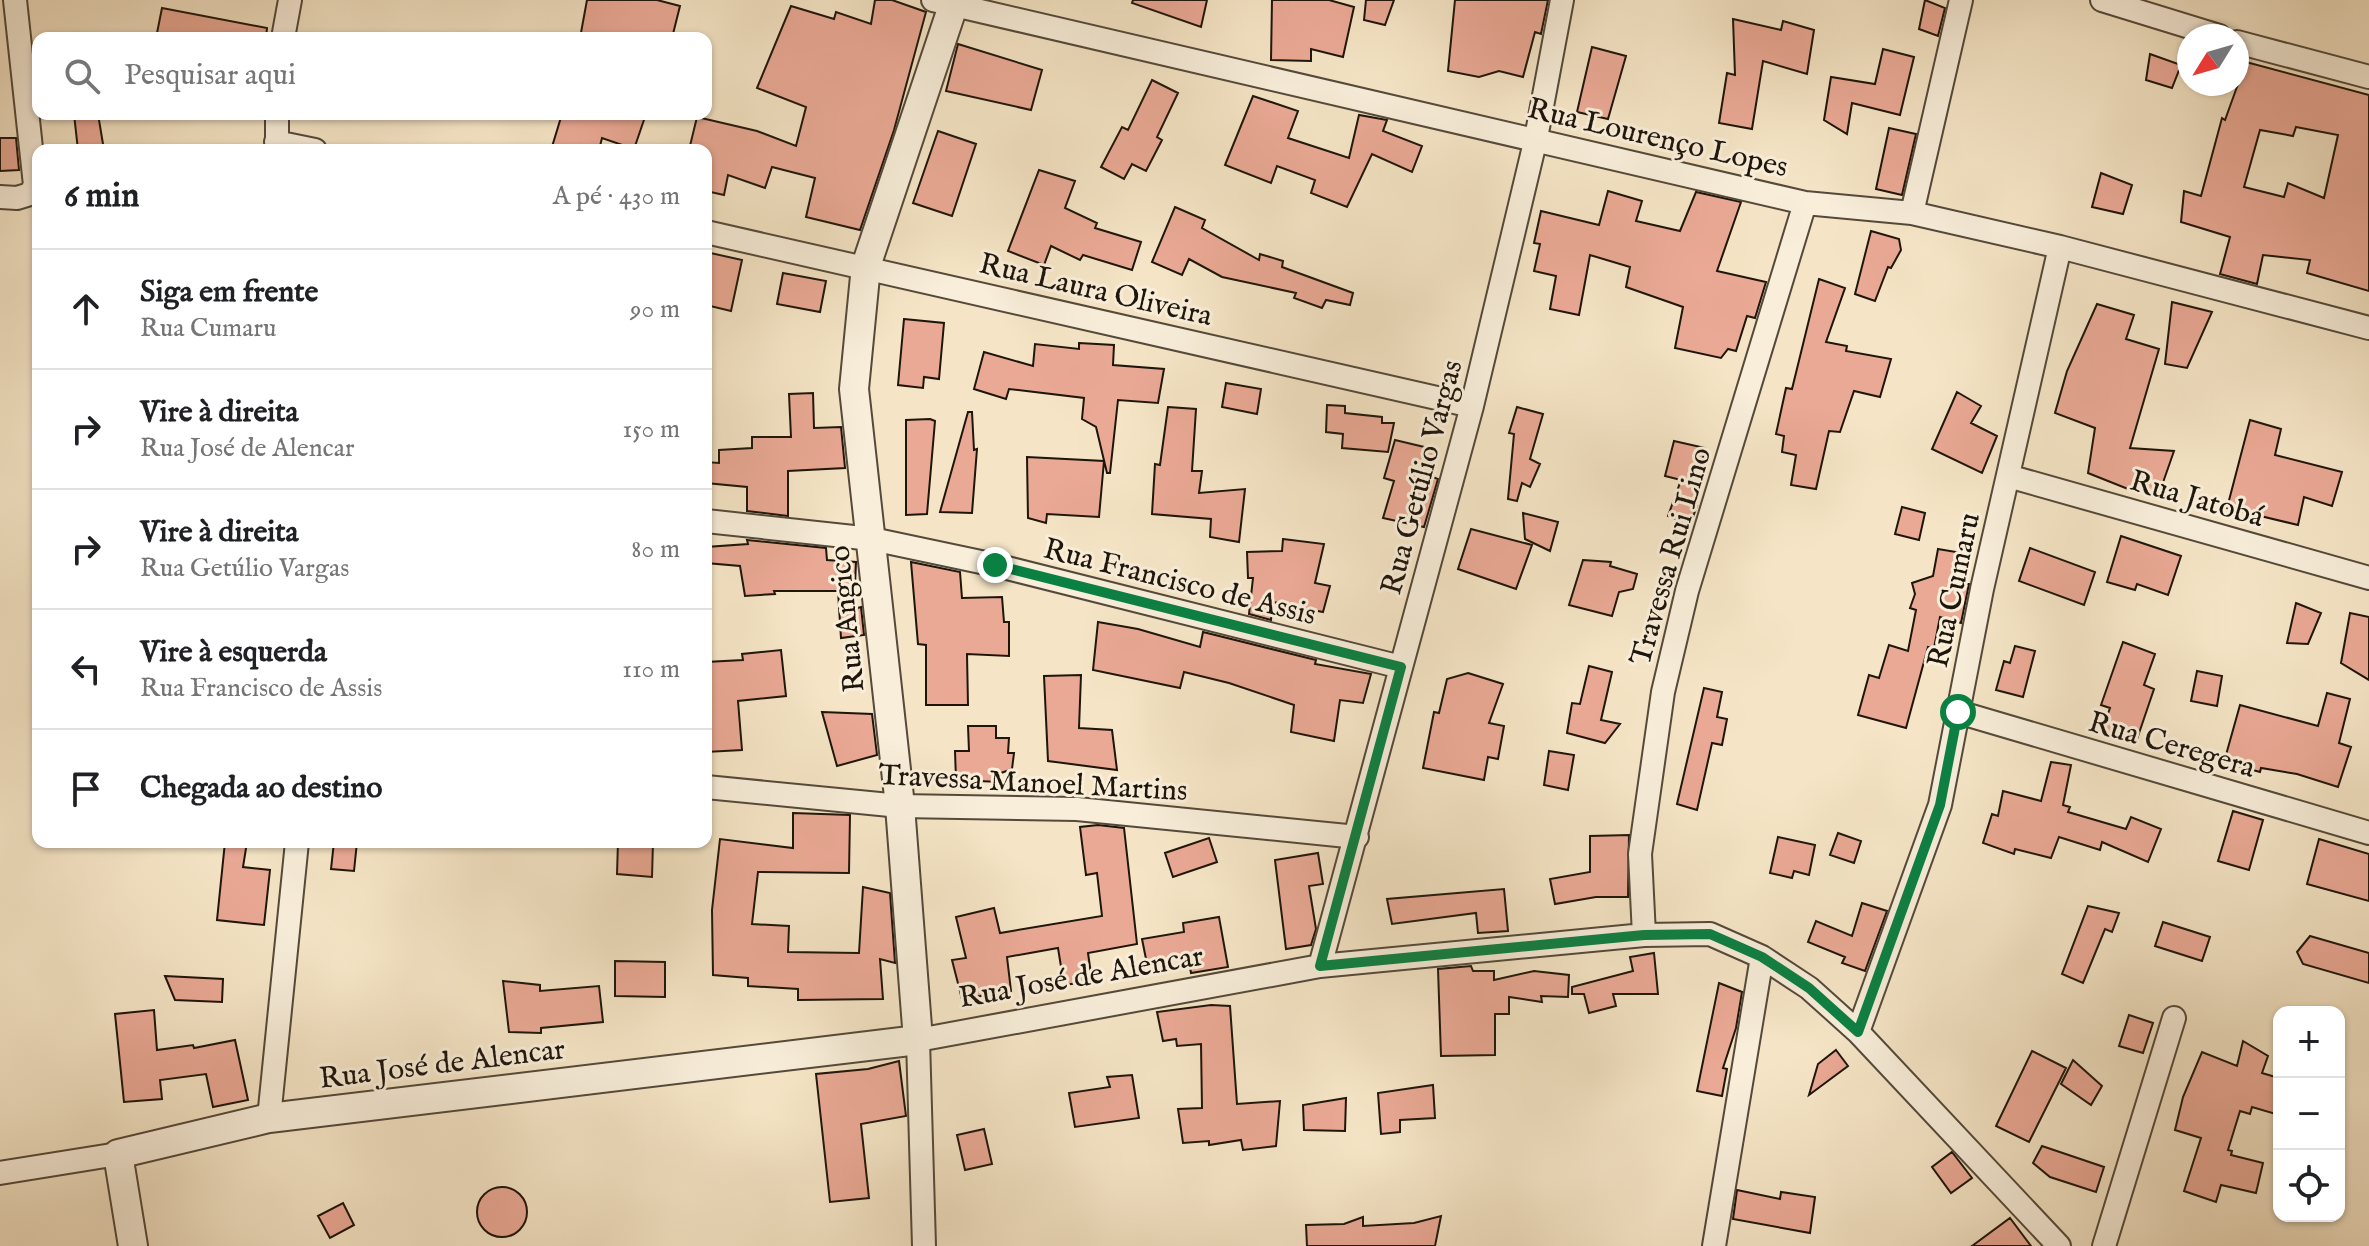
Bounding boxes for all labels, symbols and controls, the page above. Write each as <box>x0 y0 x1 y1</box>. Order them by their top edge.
north arrow <box>2177 24 2249 96</box>
search box <box>32 32 712 120</box>
icon: search <box>60 54 104 98</box>
text: Pesquisar aqui <box>124 57 296 95</box>
street label: Rua Lourenço Lopes <box>1524 91 1791 187</box>
text: 6 min <box>64 175 139 218</box>
text: A pé · 430 m <box>553 180 680 213</box>
street label: Rua Laura Oliveira <box>975 246 1216 336</box>
text: Siga em frente <box>140 274 318 312</box>
icon: ahead <box>64 287 108 331</box>
text: 90 m <box>630 293 680 326</box>
text: Rua Cumaru <box>140 312 276 345</box>
street label: Rua Getúlio Vargas <box>1373 356 1473 599</box>
text: Vire à direita <box>140 394 299 432</box>
icon: right <box>64 407 108 451</box>
text: 150 m <box>622 413 680 446</box>
text: Rua José de Alencar <box>140 432 355 465</box>
street label: Travessa Rui Lino <box>1623 443 1721 670</box>
street label: Rua Jatobá <box>2125 463 2268 537</box>
street label: Rua Cumaru <box>1920 509 1990 671</box>
text: Vire à direita <box>140 514 299 552</box>
icon: right <box>64 527 108 571</box>
street label: Rua Francisco de Assis <box>1039 531 1320 635</box>
text: 80 m <box>631 533 680 566</box>
street label: Rua Angico <box>821 544 875 694</box>
route end <box>977 547 1013 583</box>
text: Rua Getúlio Vargas <box>140 552 349 585</box>
text: Vire à esquerda <box>140 634 327 672</box>
icon: left <box>64 647 108 691</box>
text: 110 m <box>622 653 680 686</box>
text: Rua Francisco de Assis <box>140 672 382 705</box>
route start <box>1940 694 1976 730</box>
street label: Rua Ceregera <box>2084 704 2259 788</box>
street label: Travessa Manoel Martins <box>877 757 1188 811</box>
icon: arrive <box>64 767 108 811</box>
text: Chegada ao destino <box>140 770 382 808</box>
street label: Rua José de Alencar <box>956 938 1207 1018</box>
map controls <box>2273 1006 2345 1222</box>
button: + <box>2273 1006 2345 1078</box>
street label: Rua José de Alencar <box>317 1031 567 1099</box>
button: − <box>2273 1078 2345 1150</box>
button: locate <box>2273 1150 2345 1222</box>

